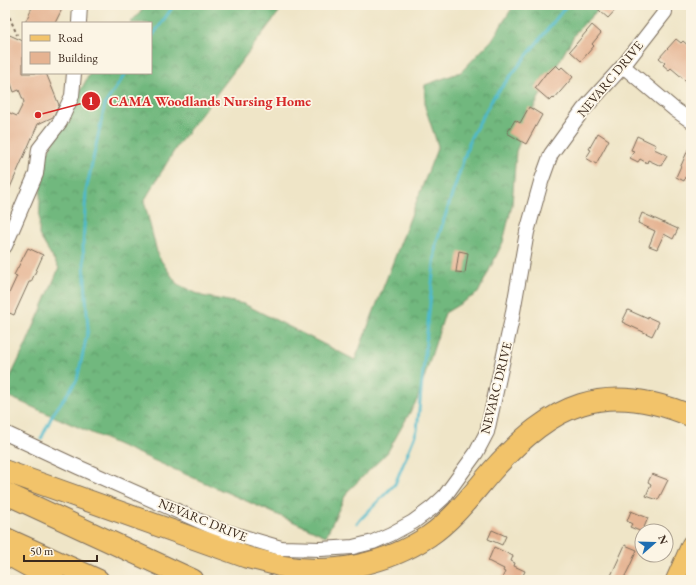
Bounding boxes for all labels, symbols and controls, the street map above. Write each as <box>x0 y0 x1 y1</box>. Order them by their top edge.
legend <box>22 22 152 74</box>
text: Road <box>58 30 84 46</box>
street label: NEVARC DRIVE <box>573 37 647 121</box>
text: Building <box>58 50 99 66</box>
callout: CAMA Woodlands Nursing Home <box>81 88 319 114</box>
text: CAMA Woodlands Nursing Home <box>109 92 311 110</box>
text: 1 <box>88 93 94 109</box>
street label: NEVARC DRIVE <box>476 340 516 436</box>
street label: NEVARC DRIVE <box>156 494 250 546</box>
north arrow <box>634 523 674 563</box>
text: N <box>655 533 672 546</box>
scale bar <box>24 537 97 563</box>
text: 50 m <box>30 543 54 559</box>

